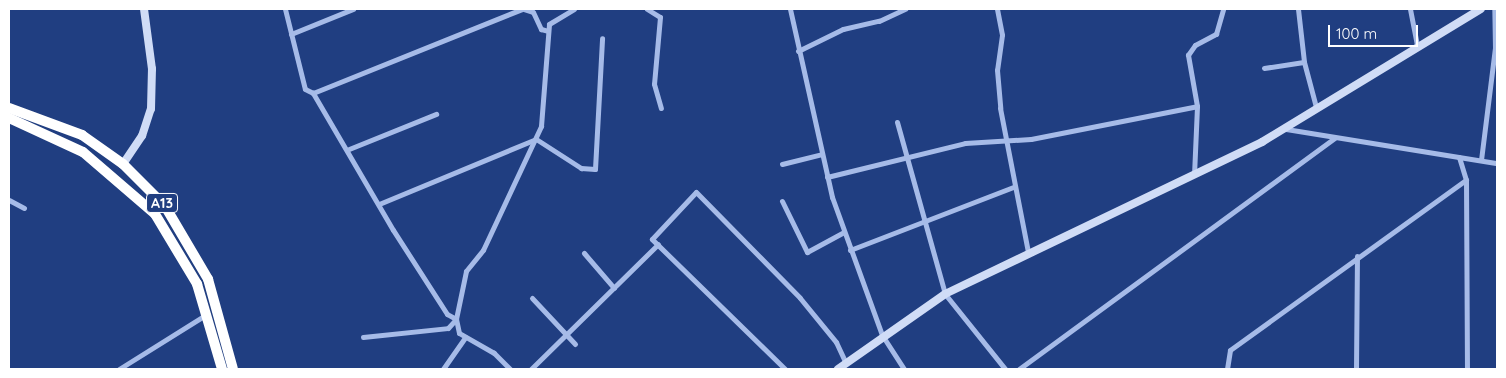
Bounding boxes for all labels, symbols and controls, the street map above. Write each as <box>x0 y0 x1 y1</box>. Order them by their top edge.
scale bar <box>1331 15 1421 47</box>
text: 100 m <box>1336 24 1377 43</box>
road number: A13 <box>146 192 178 214</box>

